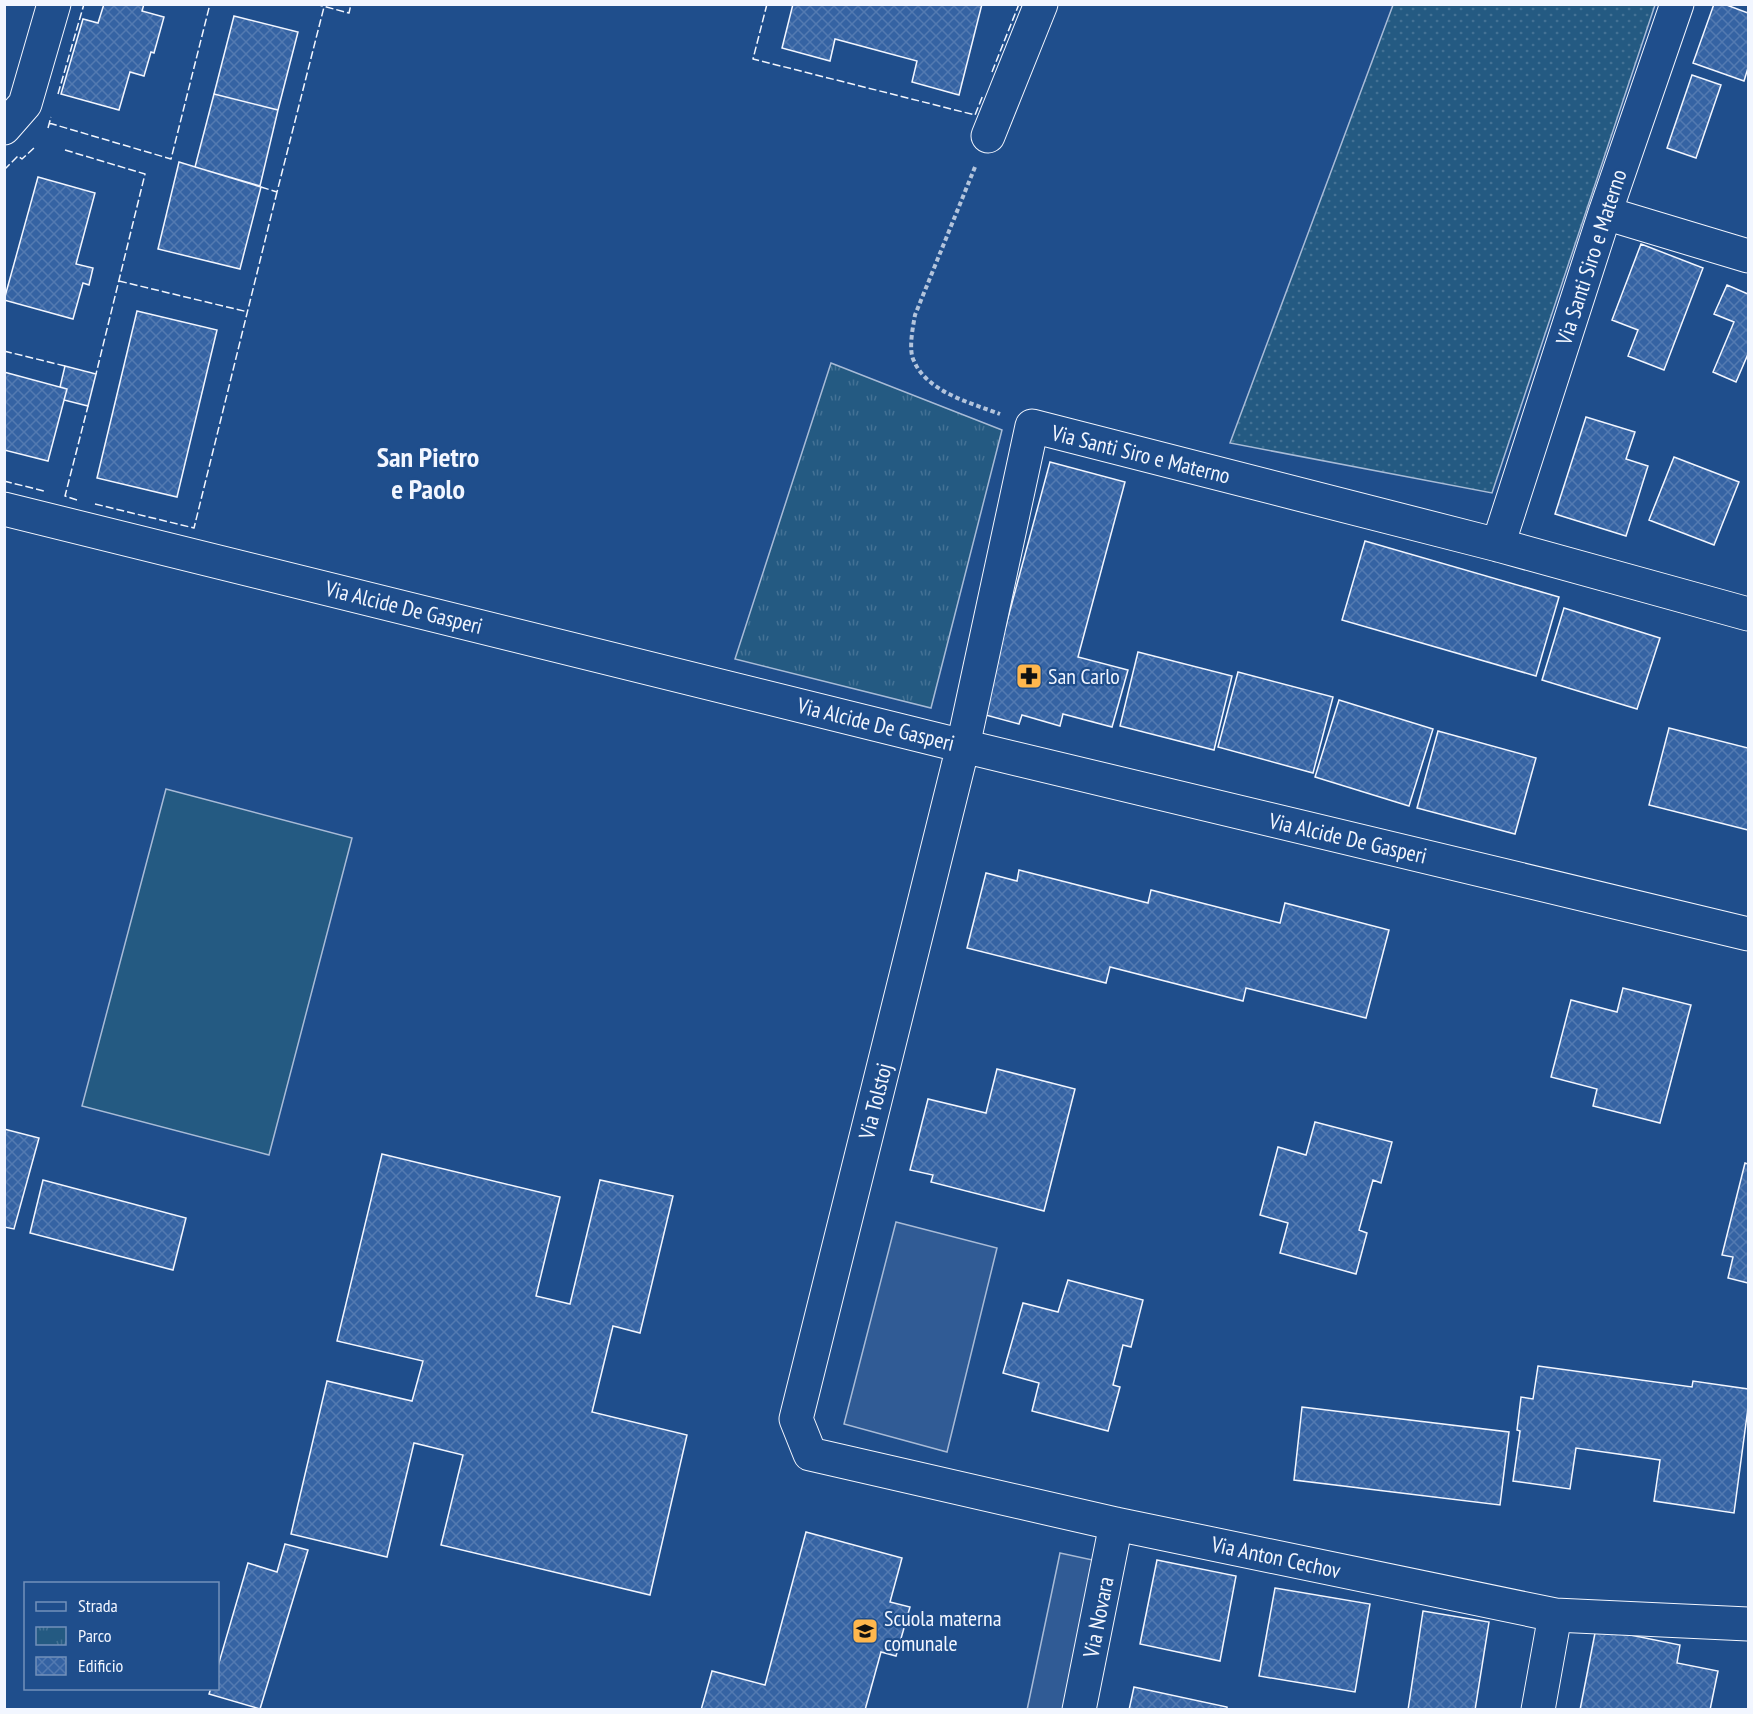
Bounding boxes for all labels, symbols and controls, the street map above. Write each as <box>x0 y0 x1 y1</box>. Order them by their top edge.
street label: Via Santi Siro e Materno <box>1549 166 1633 349</box>
street label: Via Santi Siro e Materno <box>1048 418 1233 490</box>
district label: San Pietro e Paolo <box>377 438 479 507</box>
street label: Via Alcide De Gasperi <box>321 574 486 640</box>
pharmacy icon: San Carlo <box>1014 661 1044 691</box>
place label: San Carlo <box>1048 662 1120 690</box>
street label: Via Alcide De Gasperi <box>793 691 958 757</box>
street label: Via Alcide De Gasperi <box>1265 806 1430 870</box>
street label: Via Tolstoj <box>852 1060 898 1143</box>
street label: Via Anton Cechov <box>1208 1529 1344 1584</box>
street label: Via Novara <box>1076 1574 1120 1661</box>
legend <box>24 1582 219 1690</box>
text: Strada <box>78 1594 118 1617</box>
place label: Scuola materna comunale <box>884 1604 1001 1657</box>
school or university icon: Scuola materna comunale <box>850 1616 880 1646</box>
text: Parco <box>78 1624 112 1647</box>
text: Edificio <box>78 1654 124 1677</box>

